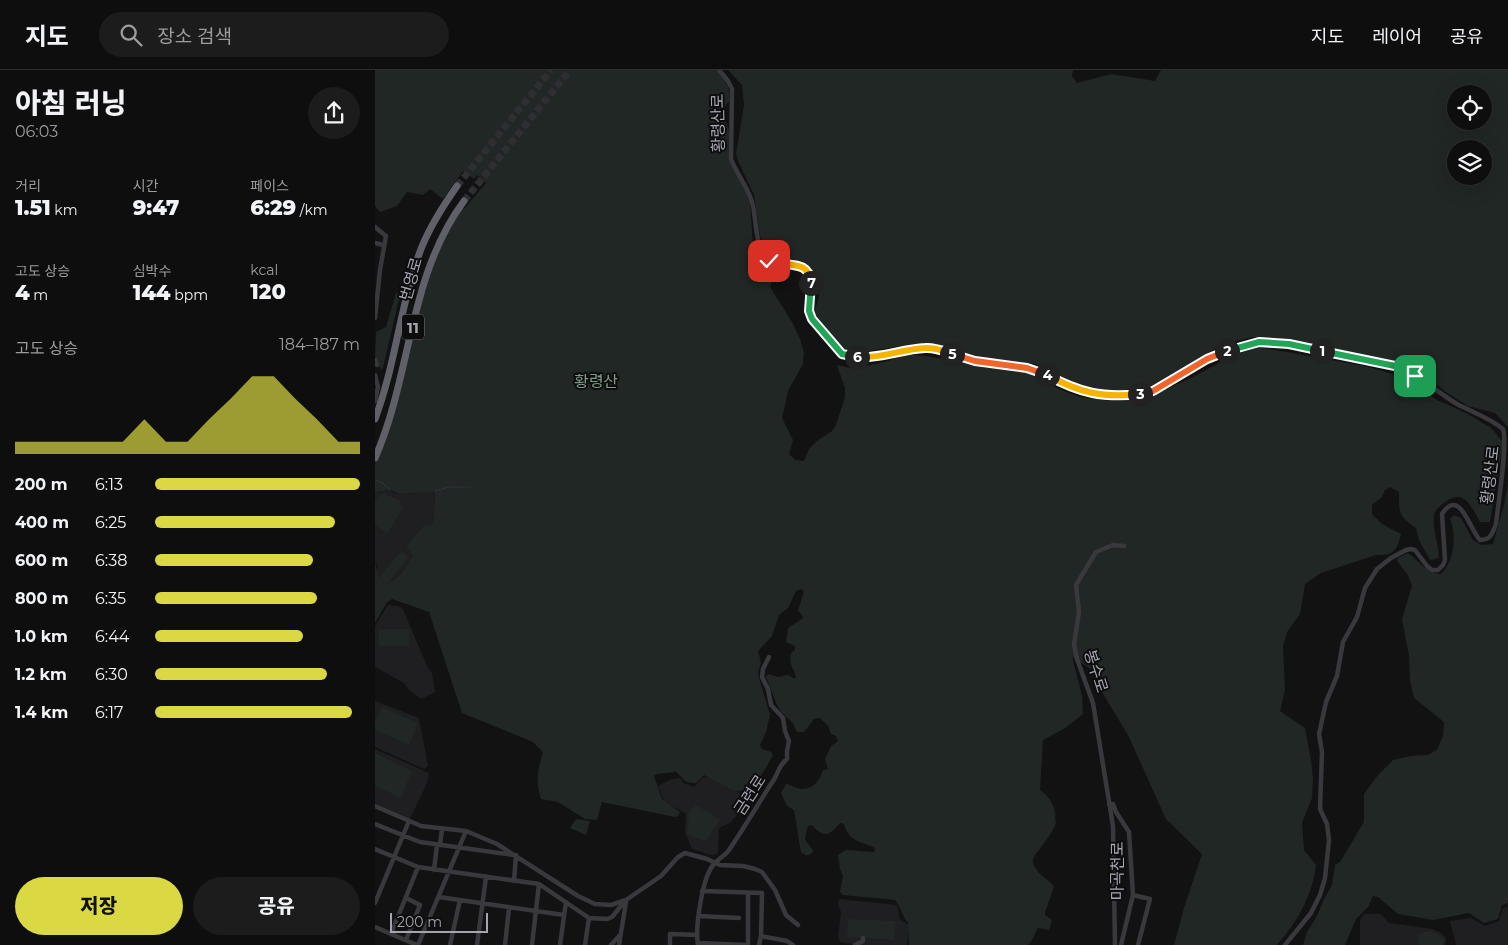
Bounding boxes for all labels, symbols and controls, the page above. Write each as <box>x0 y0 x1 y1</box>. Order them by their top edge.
search box <box>99 12 449 57</box>
icon: search <box>117 21 145 49</box>
text: 지도 <box>25 22 69 51</box>
text: 장소 검색 <box>157 25 232 48</box>
text: 지도 <box>1311 26 1344 48</box>
text: 레이어 <box>1372 26 1422 48</box>
text: 공유 <box>1450 26 1483 48</box>
map controls <box>1447 85 1492 185</box>
button: locate <box>1447 85 1492 130</box>
text: 아침 러닝 <box>15 86 126 120</box>
button: share <box>308 87 360 139</box>
street label: 황령산로 <box>708 93 728 153</box>
text: 06:03 <box>15 122 58 141</box>
button: layers <box>1447 140 1492 185</box>
text: 거리 <box>15 177 41 195</box>
text: 시간 <box>133 177 158 195</box>
text: 페이스 <box>250 177 289 195</box>
text: 1.51 <box>15 195 51 220</box>
text: 9:47 <box>133 195 179 220</box>
text: 6:29 <box>250 195 296 220</box>
text: km <box>51 201 78 219</box>
text: /km <box>296 201 328 219</box>
pin <box>748 240 790 282</box>
icon: check <box>755 247 783 275</box>
street label: 번영로 <box>396 255 426 303</box>
text: kcal <box>250 261 278 279</box>
text: 고도 상승 <box>15 262 70 280</box>
text: 심박수 <box>133 262 171 280</box>
pin: 7 <box>799 270 823 296</box>
text: 7 <box>807 274 816 292</box>
text: 120 <box>250 279 286 304</box>
text: 4 <box>15 280 30 305</box>
text: 144 <box>133 280 171 305</box>
text: m <box>30 286 48 304</box>
text: bpm <box>171 286 208 304</box>
road number: 11 <box>402 314 424 340</box>
text: 184–187 m <box>279 335 360 354</box>
pin: 2 <box>1215 338 1239 364</box>
pin: 1 <box>1309 338 1335 364</box>
text: 고도 상승 <box>15 339 78 358</box>
pin: 5 <box>939 342 965 366</box>
text: 2 <box>1223 342 1232 360</box>
text: 1 <box>1320 342 1325 360</box>
pin: 6 <box>845 344 869 370</box>
text: 5 <box>948 345 957 363</box>
text: 6 <box>853 348 862 366</box>
pin <box>1394 355 1436 397</box>
pin: 4 <box>1035 362 1059 388</box>
icon: arrive <box>1401 362 1429 390</box>
text: 4 <box>1043 366 1052 384</box>
park label: 황령산 <box>574 372 618 391</box>
pin: 3 <box>1127 382 1153 406</box>
text: 3 <box>1136 385 1145 403</box>
street label: 황령산로 <box>1477 444 1503 505</box>
text: 200 m <box>15 475 67 494</box>
text: 6:13 <box>95 475 123 494</box>
text: 400 m <box>15 513 69 532</box>
text: 6:25 <box>95 513 126 532</box>
text: 600 m <box>15 551 68 570</box>
text: 6:38 <box>95 551 127 570</box>
text: 800 m <box>15 589 69 608</box>
text: 6:35 <box>95 589 126 608</box>
text: 1.0 km <box>15 627 68 646</box>
text: 6:44 <box>95 627 129 646</box>
street label: 봉수로 <box>1080 647 1112 695</box>
text: 1.2 km <box>15 665 67 684</box>
text: 6:30 <box>95 665 128 684</box>
text: 1.4 km <box>15 703 68 722</box>
text: 6:17 <box>95 703 123 722</box>
street label: 금련로 <box>730 771 770 819</box>
street label: 마곡천로 <box>1108 841 1127 900</box>
button: 저장 <box>15 877 183 935</box>
button: 공유 <box>193 877 360 935</box>
scale bar <box>390 910 487 933</box>
text: 200 m <box>397 913 442 931</box>

